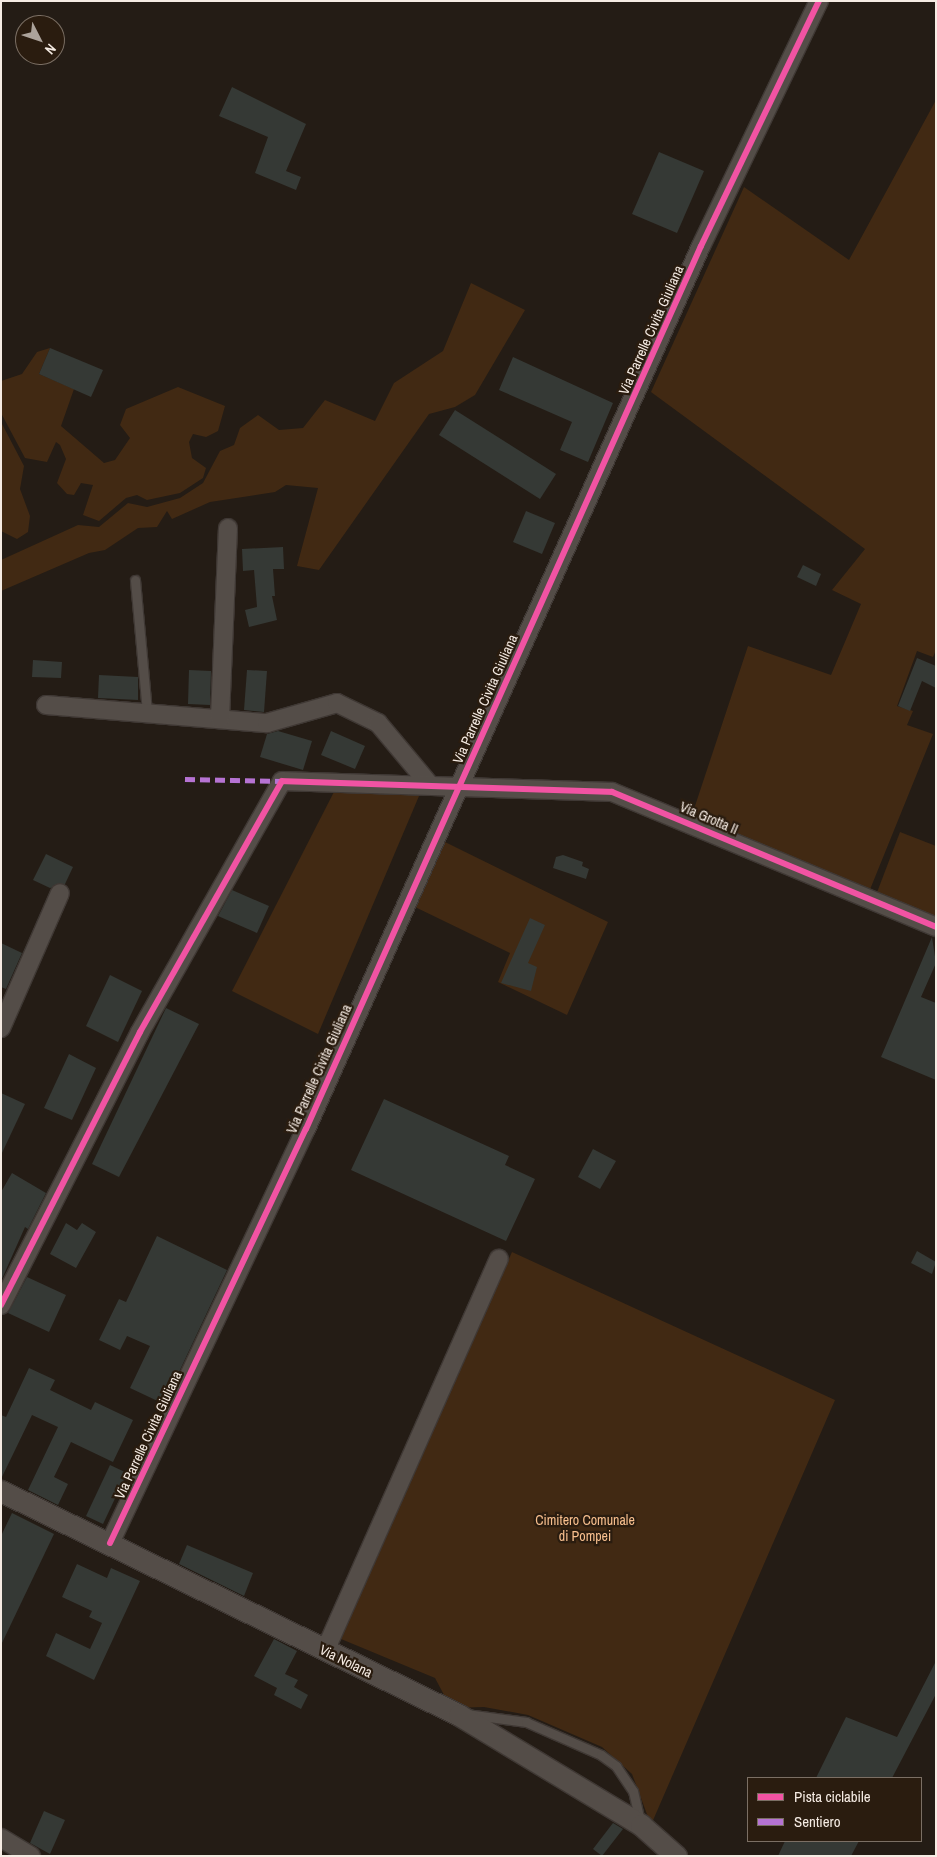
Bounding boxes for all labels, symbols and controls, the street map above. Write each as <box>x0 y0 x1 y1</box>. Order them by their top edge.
north arrow <box>15 15 65 65</box>
text: N <box>41 40 60 58</box>
street label: Via Parrelle Civita Giuliana <box>615 263 687 397</box>
street label: Via Parrelle Civita Giuliana <box>449 632 521 766</box>
street label: Via Grotta II <box>677 798 741 838</box>
street label: Via Parrelle Civita Giuliana <box>283 1002 355 1136</box>
street label: Via Parrelle Civita Giuliana <box>111 1368 185 1502</box>
park label: Cimitero Comunale di Pompei <box>535 1512 635 1544</box>
street label: Via Nolana <box>317 1641 375 1681</box>
legend <box>747 1777 922 1842</box>
text: Pista ciclabile <box>794 1786 871 1807</box>
text: Sentiero <box>794 1811 841 1832</box>

